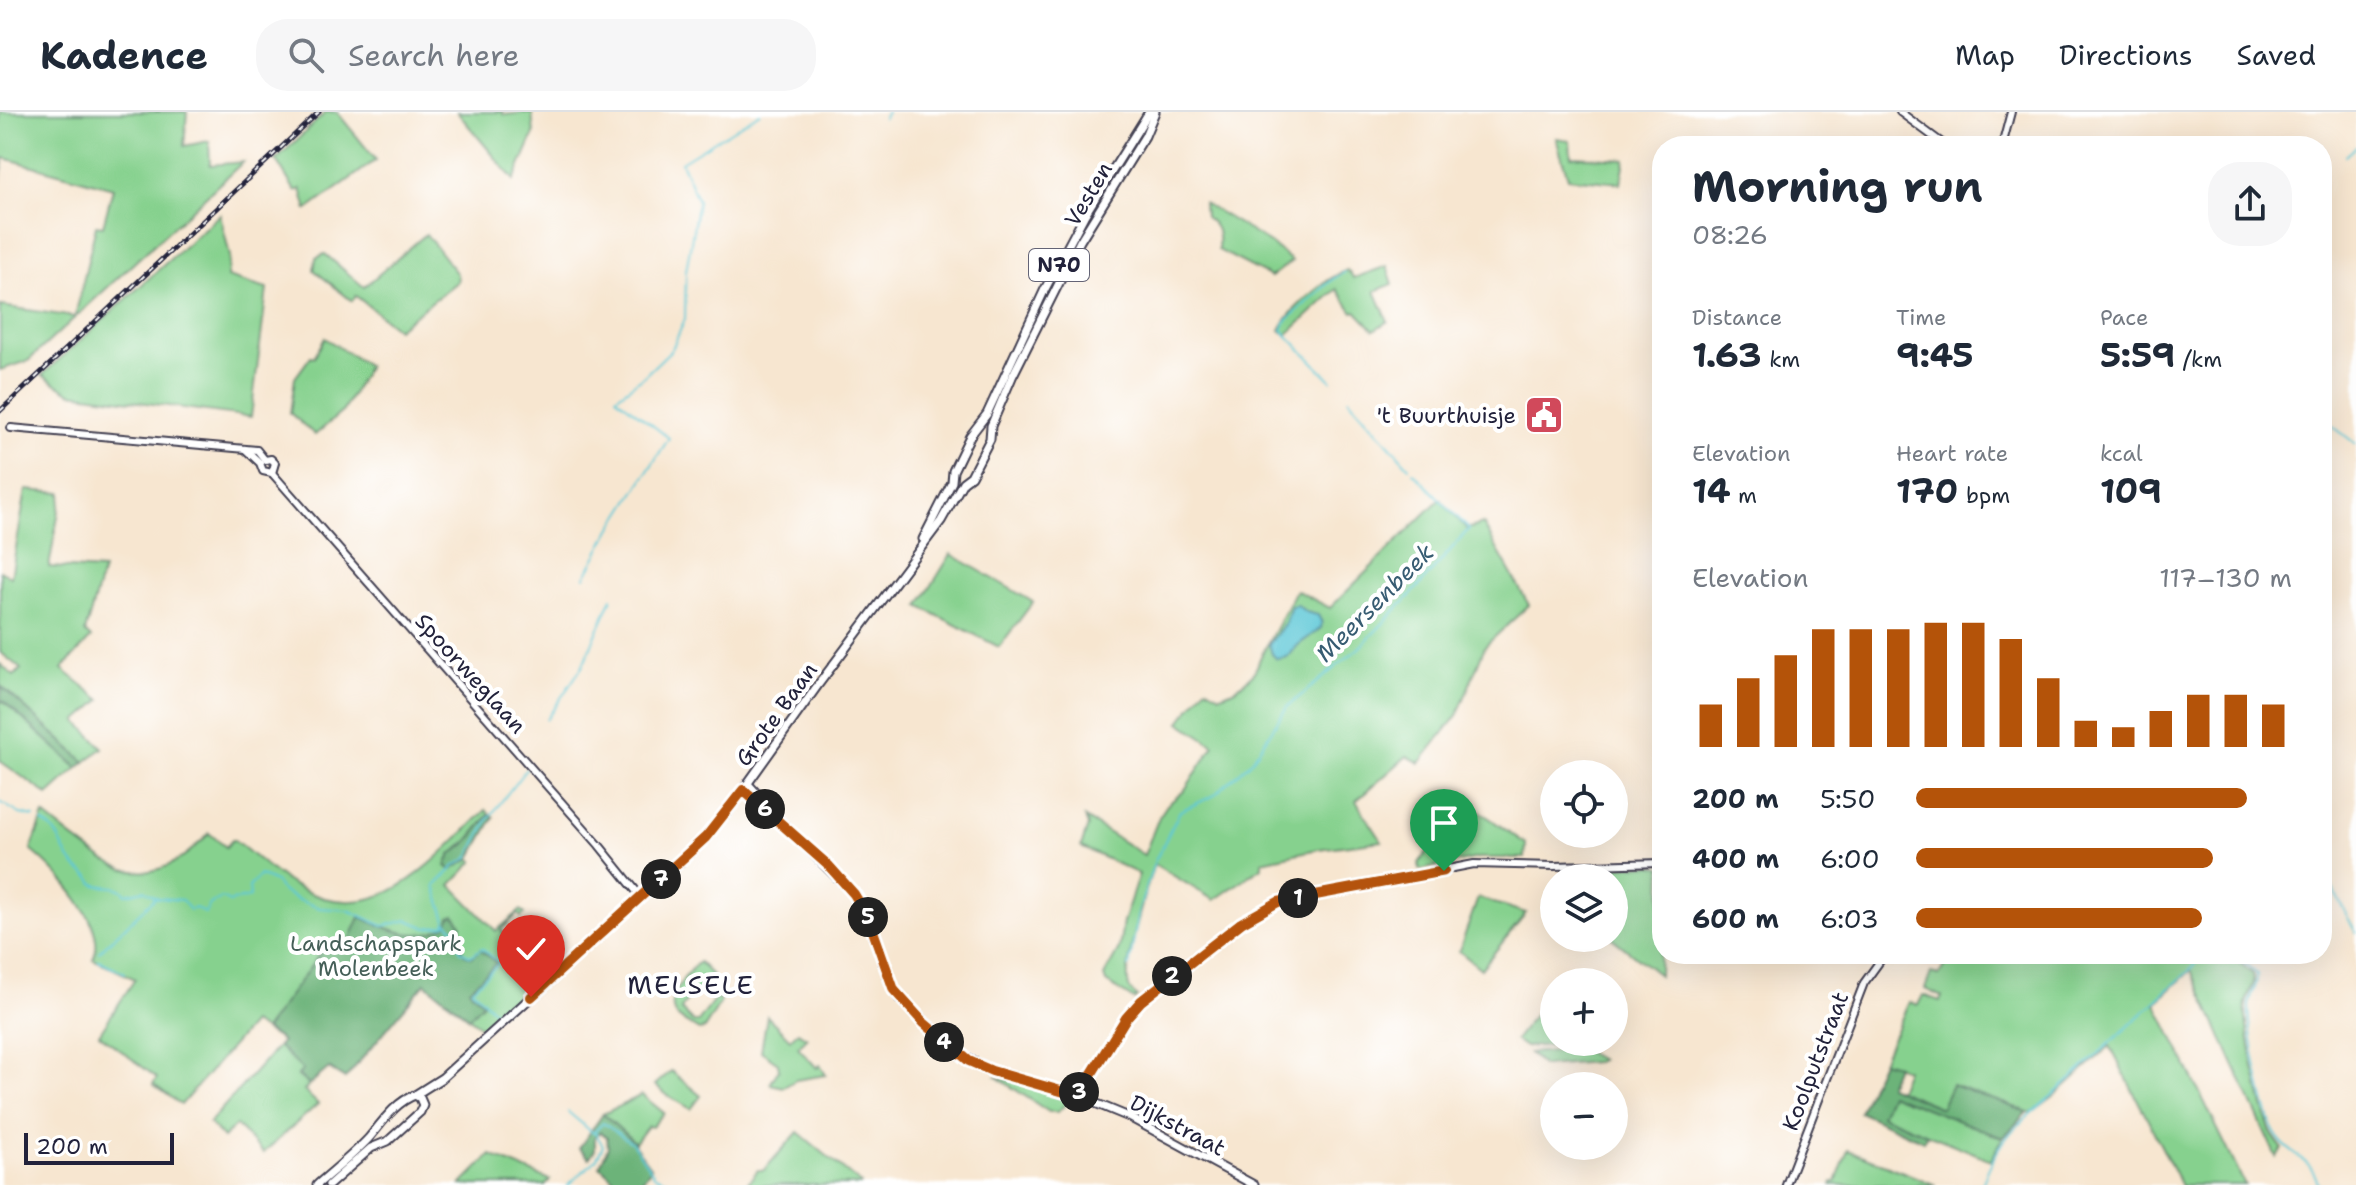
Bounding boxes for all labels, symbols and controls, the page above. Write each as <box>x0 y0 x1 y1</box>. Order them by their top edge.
search box <box>256 19 816 91</box>
text: Kadence <box>40 30 208 81</box>
icon: search <box>284 33 328 77</box>
text: Search here <box>348 35 519 76</box>
text: Map <box>1955 36 2015 74</box>
text: Directions <box>2059 36 2193 74</box>
text: Saved <box>2237 36 2316 74</box>
street label: Vesten <box>1058 157 1119 232</box>
text: Morning run <box>1692 157 1983 216</box>
button: share <box>2208 162 2292 246</box>
text: 08:26 <box>1692 217 1768 252</box>
road number: N70 <box>1029 249 1089 281</box>
text: Distance <box>1692 303 1782 332</box>
text: Time <box>1896 303 1946 332</box>
text: Pace <box>2100 303 2148 332</box>
text: 1.63 <box>1692 332 1762 378</box>
text: 9:45 <box>1896 332 1974 378</box>
text: 5:59 <box>2100 332 2175 378</box>
text: km <box>1762 345 1800 374</box>
text: /km <box>2175 345 2222 374</box>
public building icon: 't Buurthuisje <box>1523 394 1565 436</box>
place label: 't Buurthuisje <box>1376 401 1516 430</box>
text: Elevation <box>1692 439 1790 468</box>
text: Heart rate <box>1896 439 2008 468</box>
text: kcal <box>2100 439 2143 468</box>
text: 14 <box>1692 468 1731 514</box>
text: 170 <box>1896 468 1958 514</box>
text: 109 <box>2100 468 2162 514</box>
text: m <box>1731 481 1757 510</box>
text: bpm <box>1958 481 2010 510</box>
water label: Meersenbeek <box>1309 537 1441 669</box>
text: Elevation <box>1692 560 1808 595</box>
text: 117–130 m <box>2159 560 2292 595</box>
street label: Spoorweglaan <box>409 607 532 740</box>
street label: Grote Baan <box>729 657 824 772</box>
map controls <box>1540 760 1628 1160</box>
button: locate <box>1540 760 1628 848</box>
text: 200 m <box>1692 781 1779 816</box>
text: 5:50 <box>1820 781 1875 816</box>
pin: 6 <box>745 789 785 829</box>
pin <box>1410 789 1478 871</box>
text: 6 <box>757 794 773 823</box>
icon: arrive <box>1422 801 1466 845</box>
text: 400 m <box>1692 841 1779 876</box>
text: 6:00 <box>1820 841 1880 876</box>
pin: 7 <box>641 859 681 899</box>
text: 7 <box>653 864 669 893</box>
button: layers <box>1540 864 1628 952</box>
pin: 1 <box>1278 878 1318 918</box>
text: 1 <box>1293 883 1303 912</box>
pin: 5 <box>848 897 888 937</box>
text: 600 m <box>1692 901 1779 936</box>
text: 6:03 <box>1820 901 1879 936</box>
text: 5 <box>861 902 875 931</box>
pin <box>497 915 565 997</box>
icon: check <box>509 927 553 971</box>
park label: Landschapspark Molenbeek <box>290 929 462 983</box>
pin: 2 <box>1152 956 1192 996</box>
text: 2 <box>1164 961 1180 990</box>
district label: MELSELE <box>627 967 755 1002</box>
button: + <box>1540 968 1628 1056</box>
street label: Koolputstraat <box>1776 988 1855 1135</box>
pin: 4 <box>924 1022 964 1062</box>
text: 4 <box>936 1027 952 1056</box>
pin: 3 <box>1059 1072 1099 1112</box>
button: − <box>1540 1072 1628 1160</box>
text: 3 <box>1071 1077 1087 1106</box>
street label: Dijkstraat <box>1125 1088 1231 1163</box>
scale bar <box>24 1129 174 1165</box>
text: 200 m <box>36 1132 108 1161</box>

